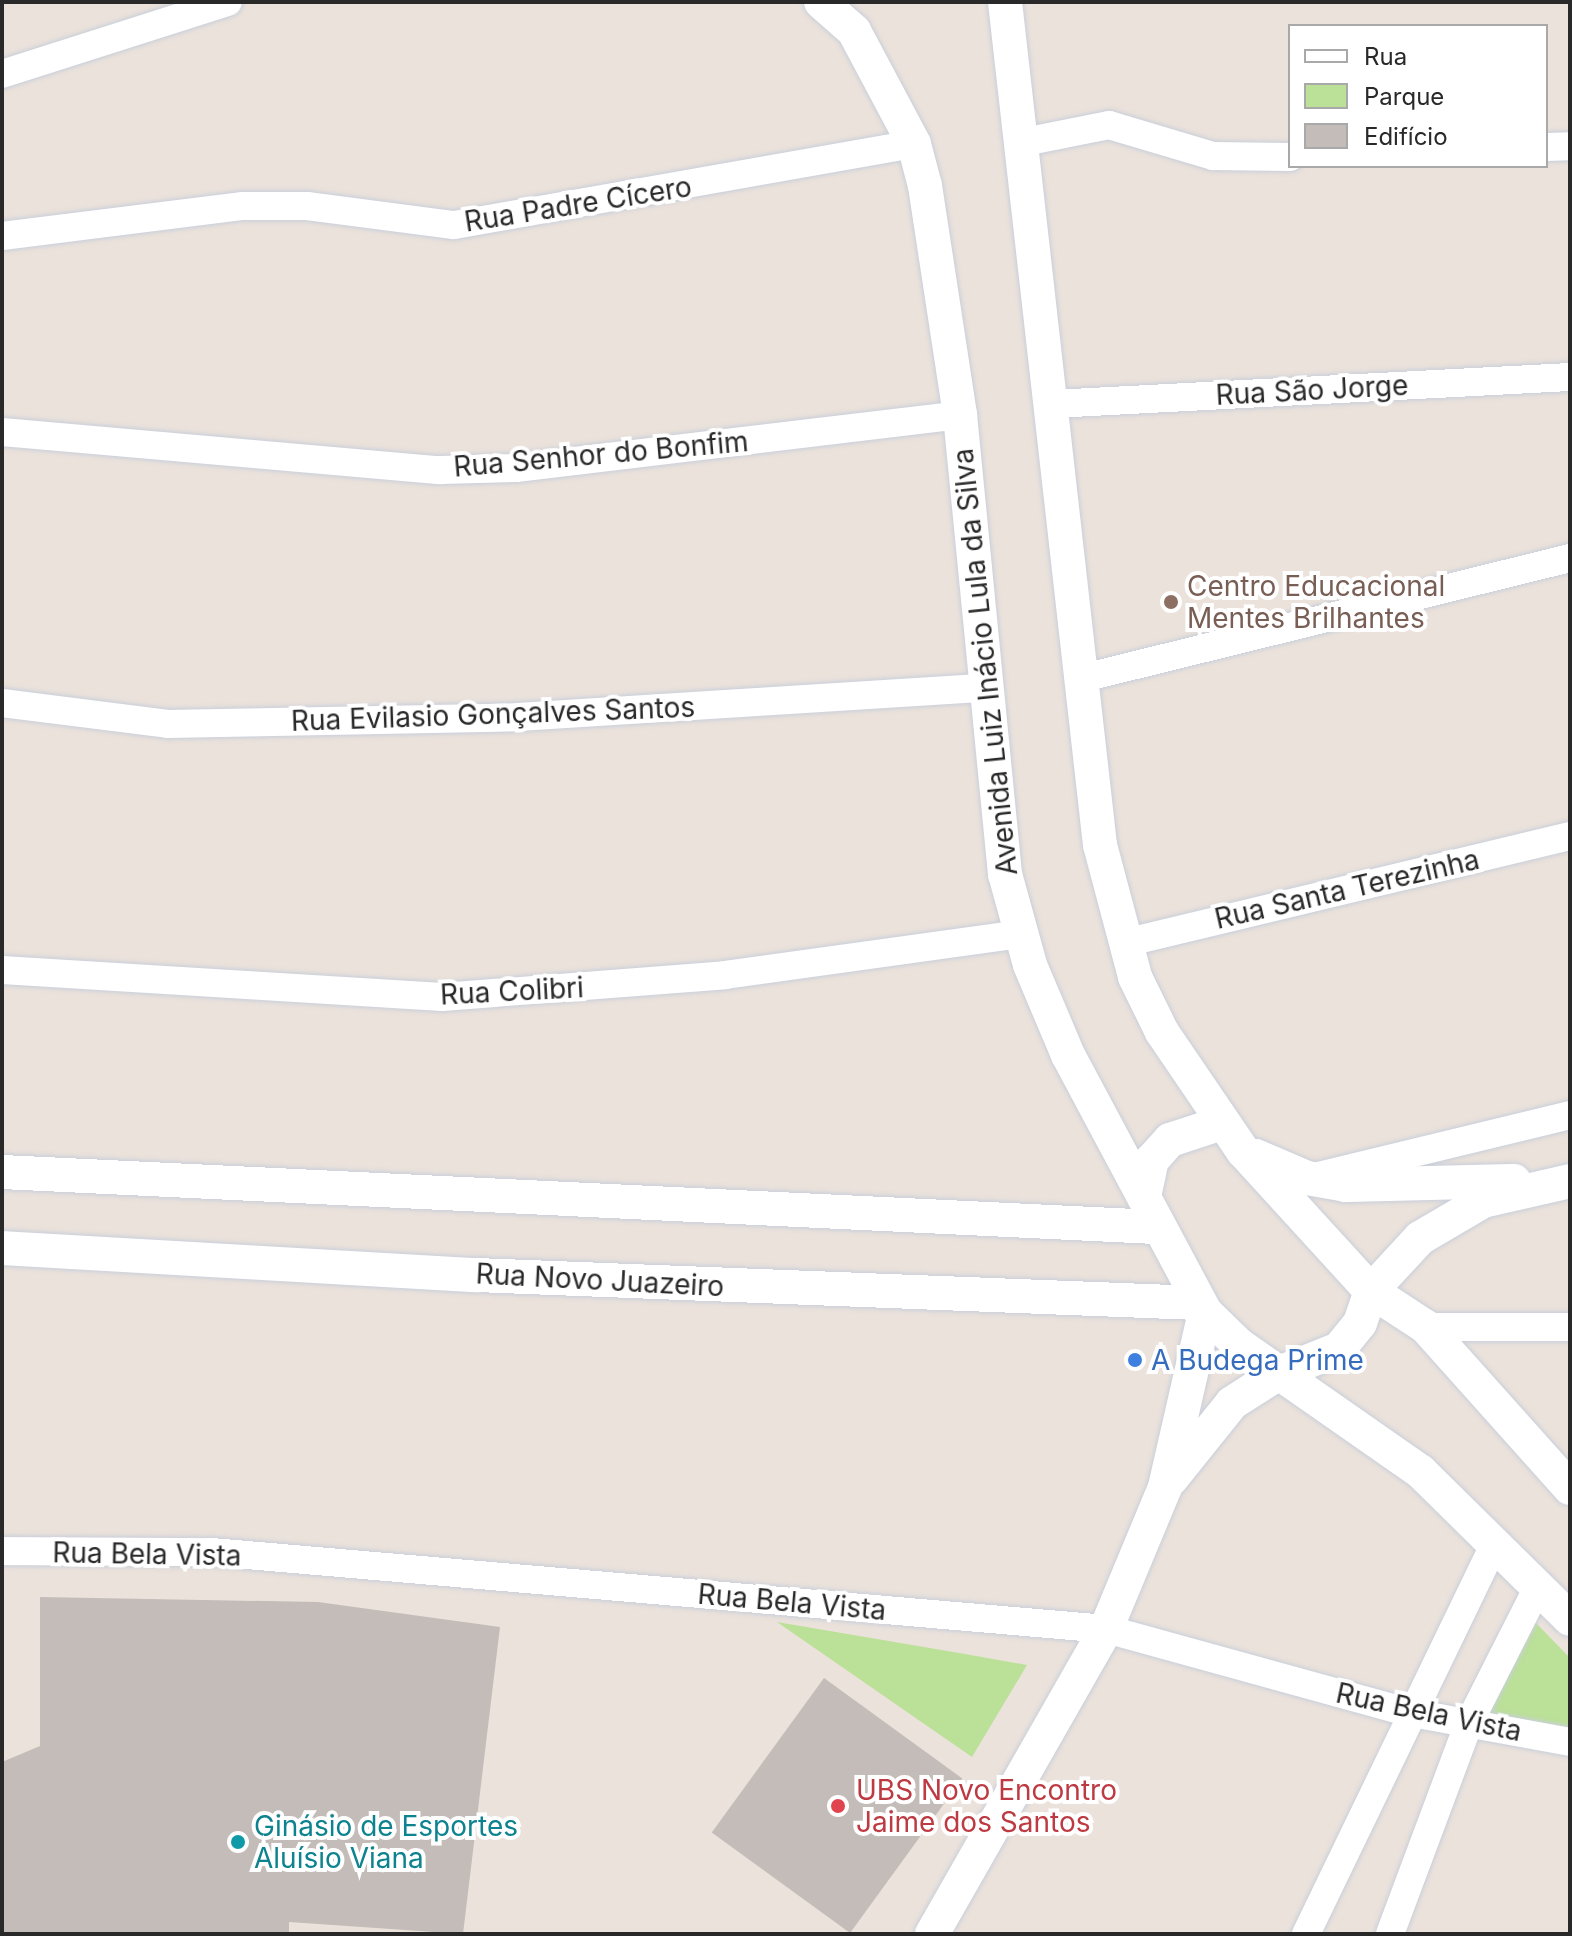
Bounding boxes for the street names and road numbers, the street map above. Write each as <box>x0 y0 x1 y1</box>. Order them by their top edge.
street label: Rua Padre Cícero <box>462 169 694 239</box>
street label: Rua São Jorge <box>1215 368 1409 412</box>
street label: Rua Senhor do Bonfim <box>452 424 750 484</box>
street label: Avenida Luiz Inácio Lula da Silva <box>946 447 1024 877</box>
street label: Rua Evilasio Gonçalves Santos <box>290 690 696 738</box>
street label: Rua Santa Terezinha <box>1211 842 1483 936</box>
street label: Rua Colibri <box>439 970 585 1012</box>
street label: Rua Novo Juazeiro <box>475 1257 725 1303</box>
street label: Rua Bela Vista <box>52 1536 242 1572</box>
street label: Rua Bela Vista <box>696 1577 888 1627</box>
street label: Rua Bela Vista <box>1333 1676 1525 1748</box>

